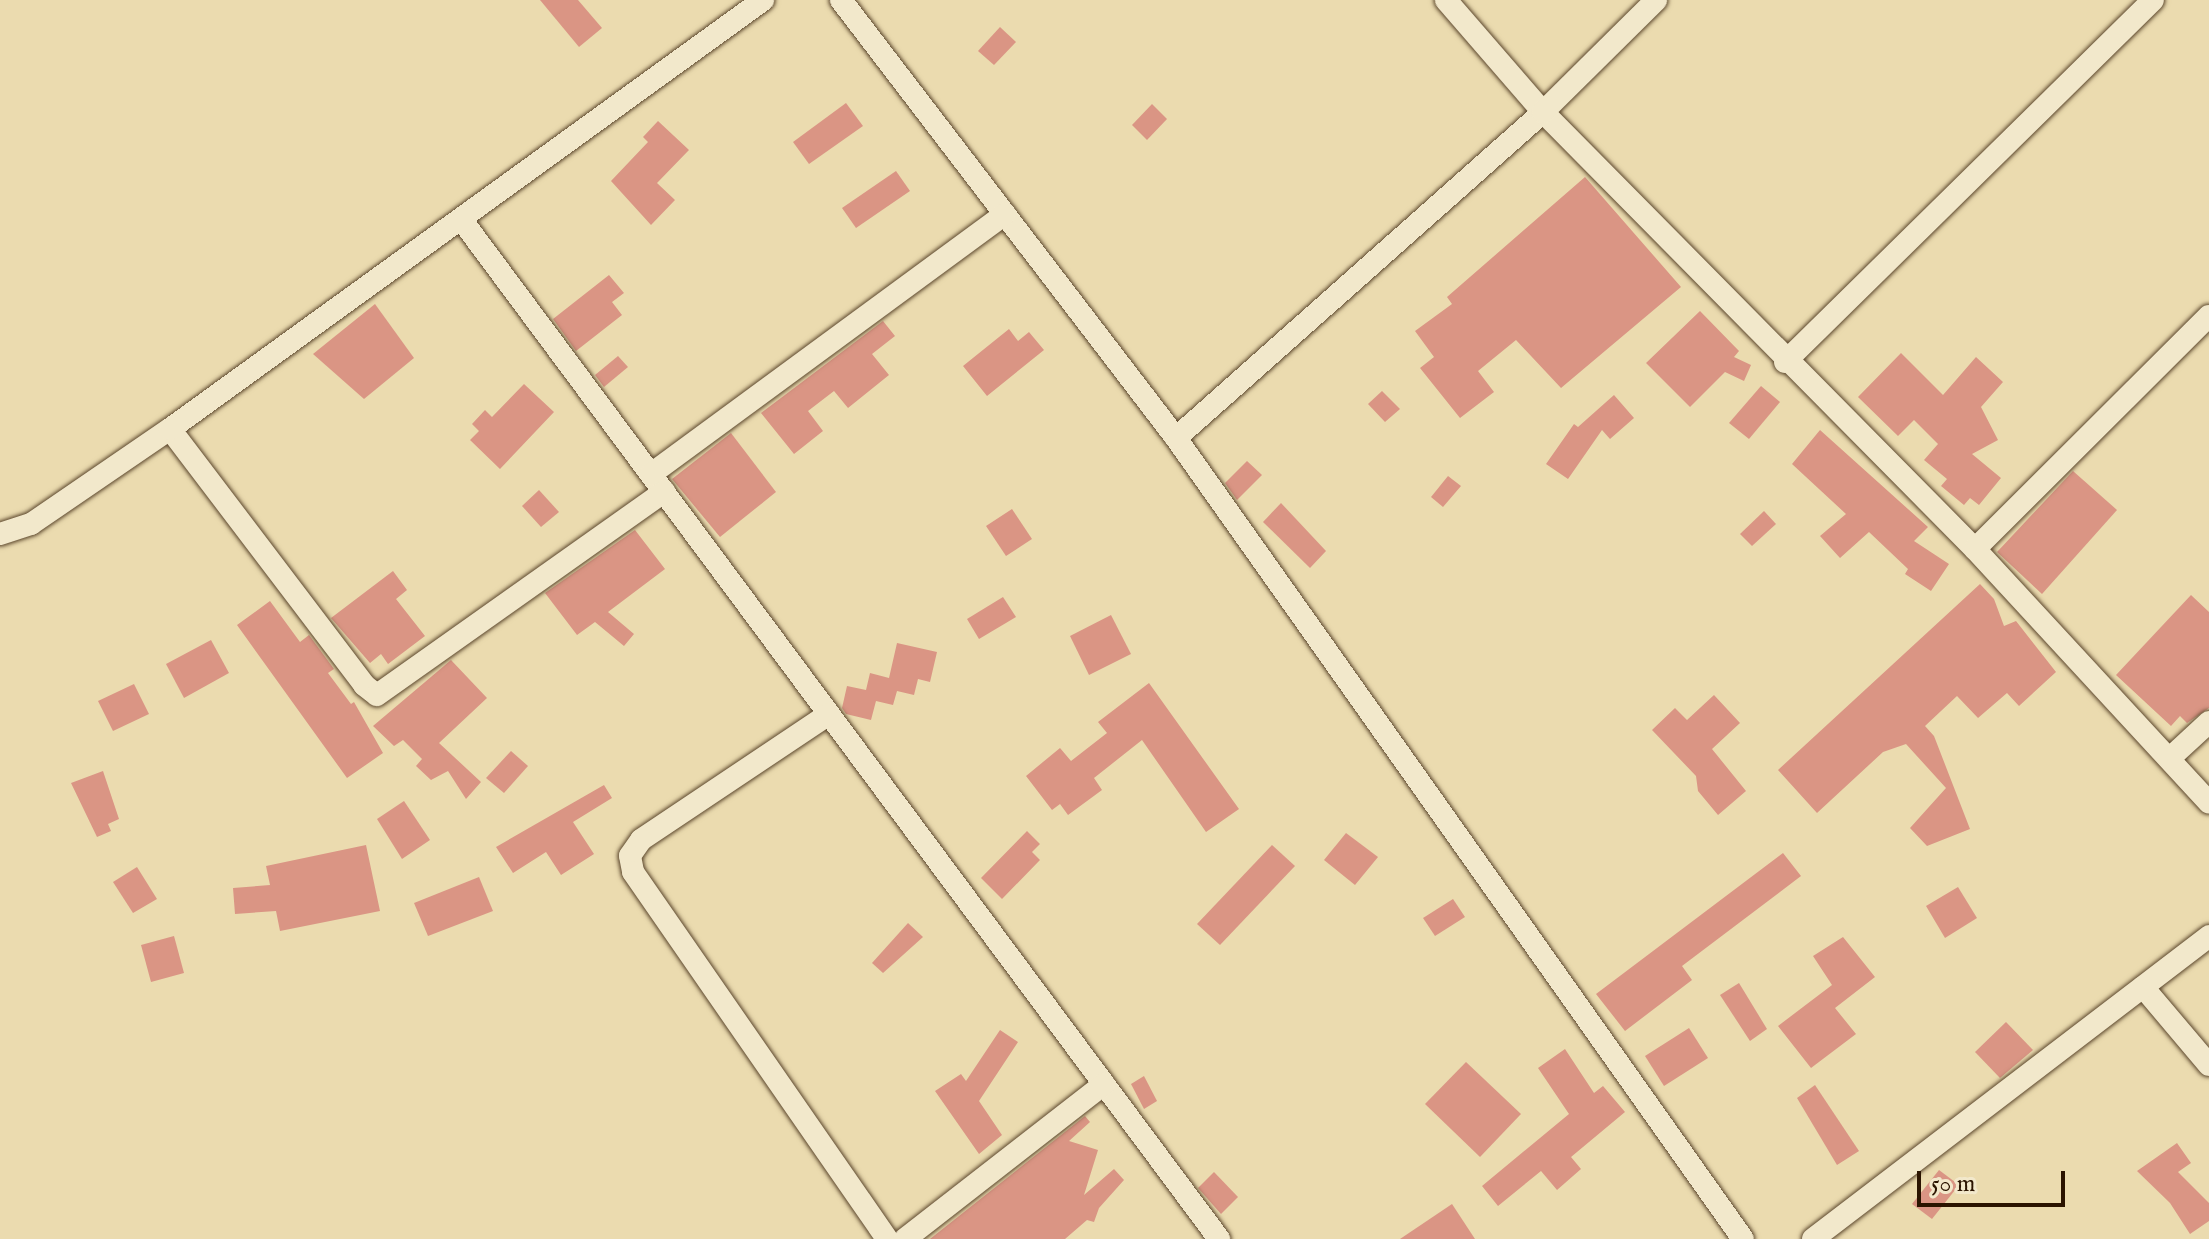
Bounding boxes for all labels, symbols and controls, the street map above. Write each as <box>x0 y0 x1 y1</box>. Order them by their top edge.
scale bar <box>1921 1155 2069 1205</box>
text: 50 m <box>1931 1169 1975 1200</box>

